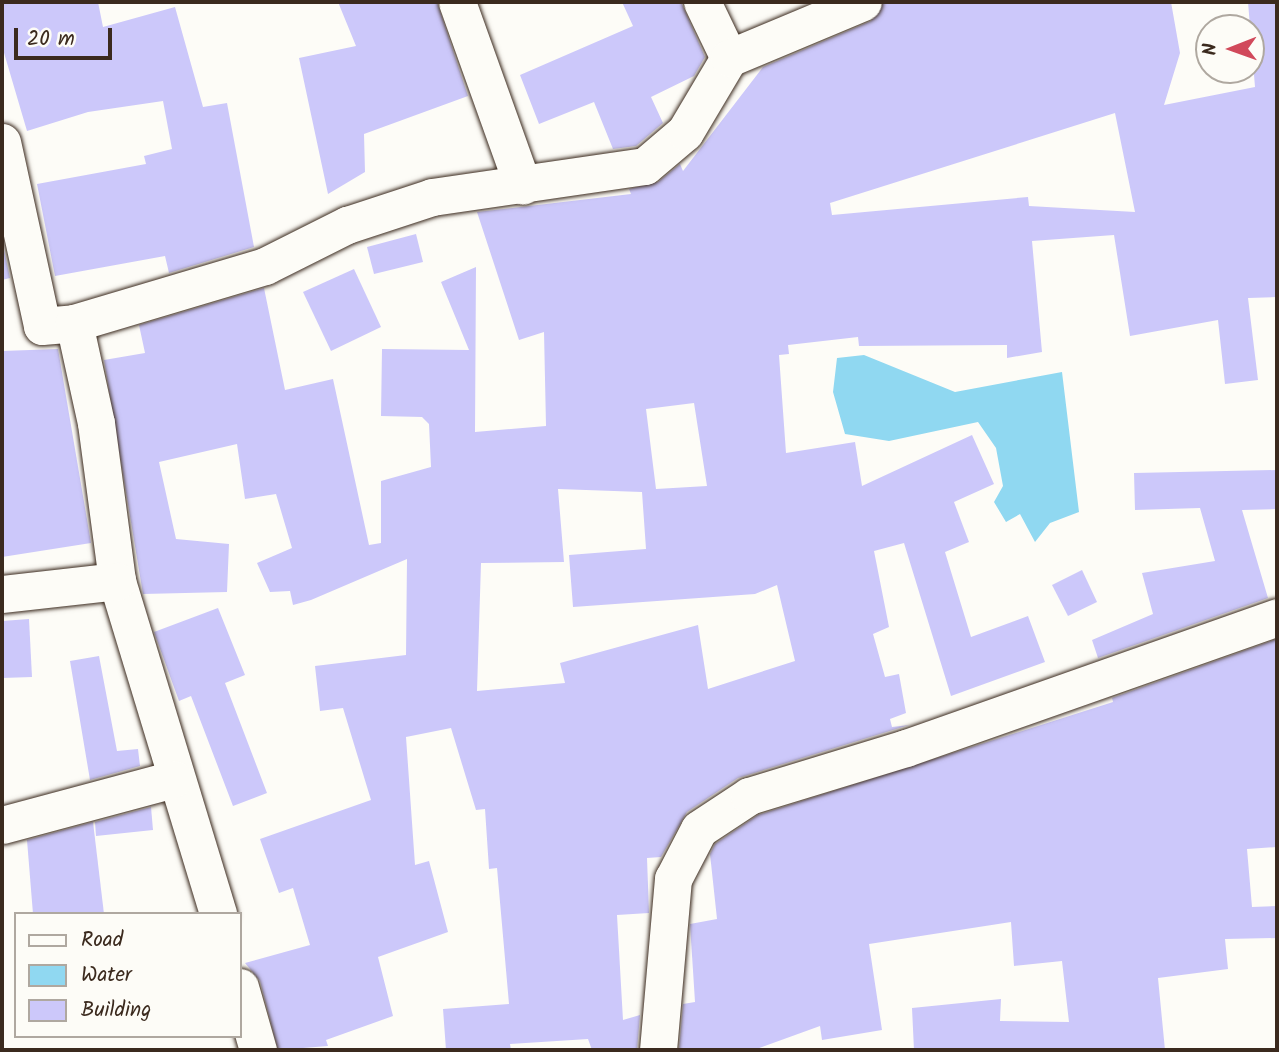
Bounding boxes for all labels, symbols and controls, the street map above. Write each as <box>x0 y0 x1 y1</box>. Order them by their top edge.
scale bar <box>18 14 116 58</box>
north arrow <box>1195 14 1265 84</box>
text: 20 m <box>27 23 75 56</box>
text: N <box>1196 43 1226 56</box>
legend <box>14 912 242 1038</box>
text: Road <box>81 924 123 957</box>
text: Water <box>81 959 132 992</box>
text: Building <box>81 994 151 1027</box>

